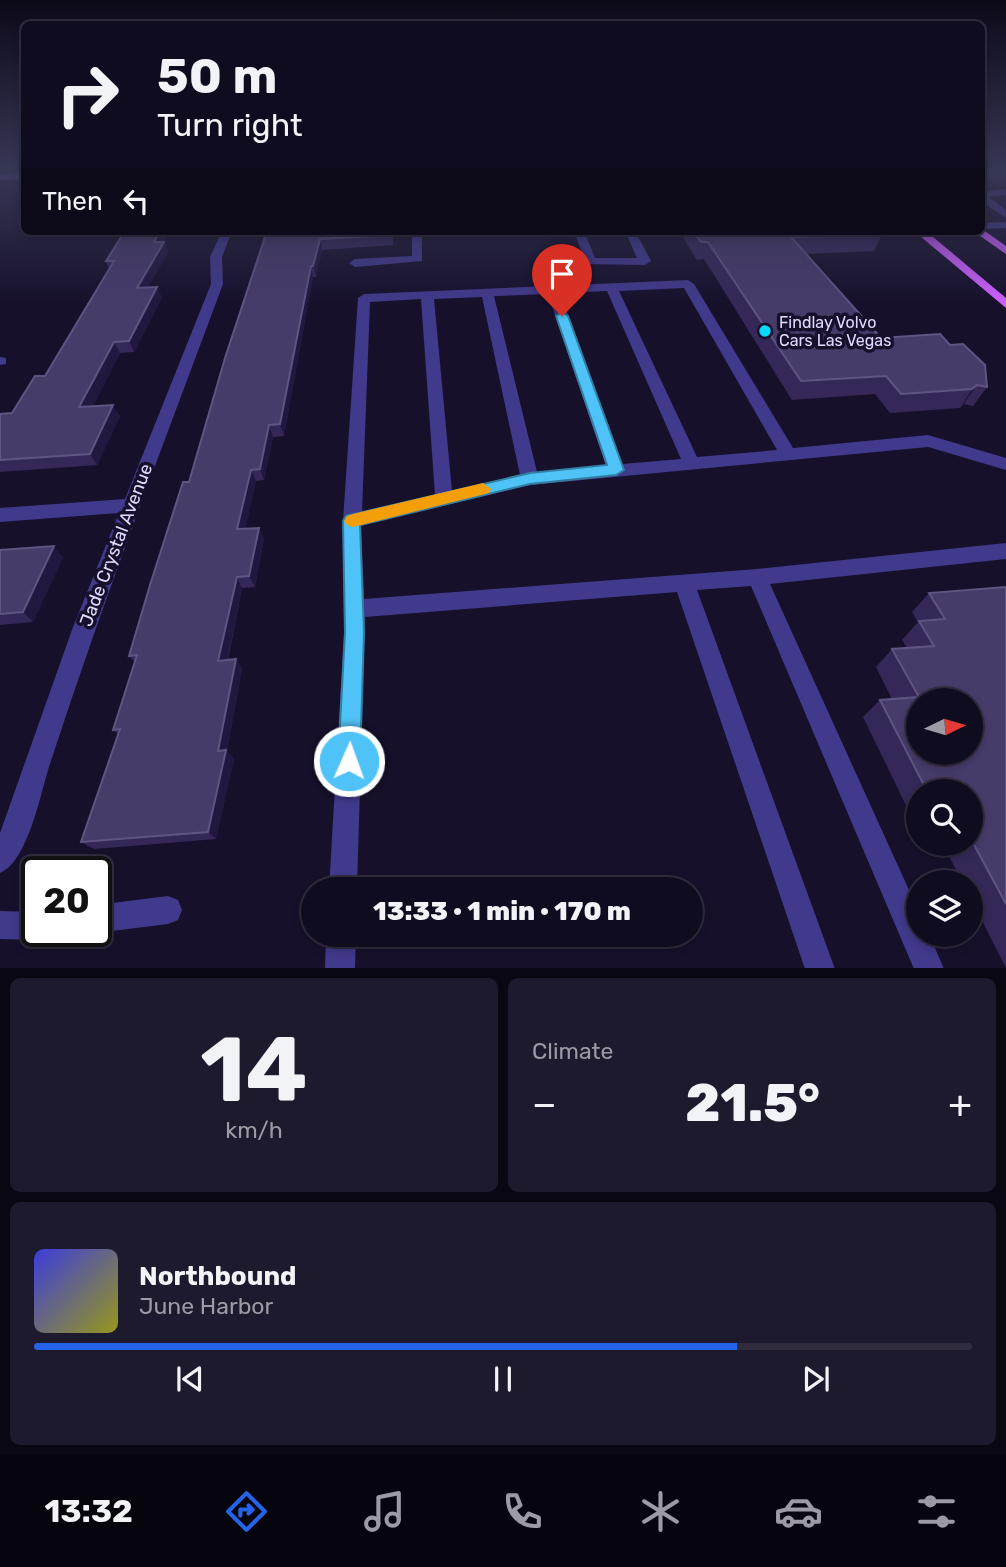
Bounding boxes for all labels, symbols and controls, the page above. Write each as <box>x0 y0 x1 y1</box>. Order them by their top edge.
text: 50 m <box>157 47 277 105</box>
icon: right <box>42 49 133 140</box>
text: Turn right <box>157 106 302 144</box>
icon: left <box>117 182 155 220</box>
text: Then <box>42 186 103 217</box>
pin <box>532 244 592 316</box>
icon: arrive <box>543 255 581 293</box>
place label: Findlay Volvo Cars Las Vegas <box>779 313 891 350</box>
marker: Findlay Volvo Cars Las Vegas <box>757 323 773 339</box>
street label: Jade Crystal Avenue <box>75 461 157 629</box>
north arrow <box>906 688 984 765</box>
map controls <box>906 688 983 947</box>
position arrow <box>312 724 386 798</box>
button: search <box>906 779 983 856</box>
speed limit sign: 20 <box>21 856 112 947</box>
button: layers <box>906 870 983 947</box>
text: 13:33 · 1 min · 170 m <box>373 896 631 927</box>
text: 14 <box>200 1016 308 1124</box>
text: Climate <box>532 1037 613 1065</box>
text: 21.5° <box>685 1072 820 1134</box>
text: − <box>532 1081 557 1127</box>
text: + <box>948 1081 972 1127</box>
text: km/h <box>225 1116 283 1144</box>
text: Northbound <box>139 1261 297 1292</box>
text: June Harbor <box>139 1292 273 1320</box>
icon: previous <box>171 1360 209 1398</box>
icon: pause <box>484 1360 522 1398</box>
icon: next <box>797 1360 835 1398</box>
icon: directions <box>222 1487 271 1536</box>
icon: music <box>360 1487 409 1536</box>
icon: phone <box>498 1487 547 1536</box>
icon: climate <box>636 1487 685 1536</box>
icon: car <box>774 1487 823 1536</box>
icon: filters <box>912 1487 961 1536</box>
text: 13:32 <box>45 1492 133 1530</box>

